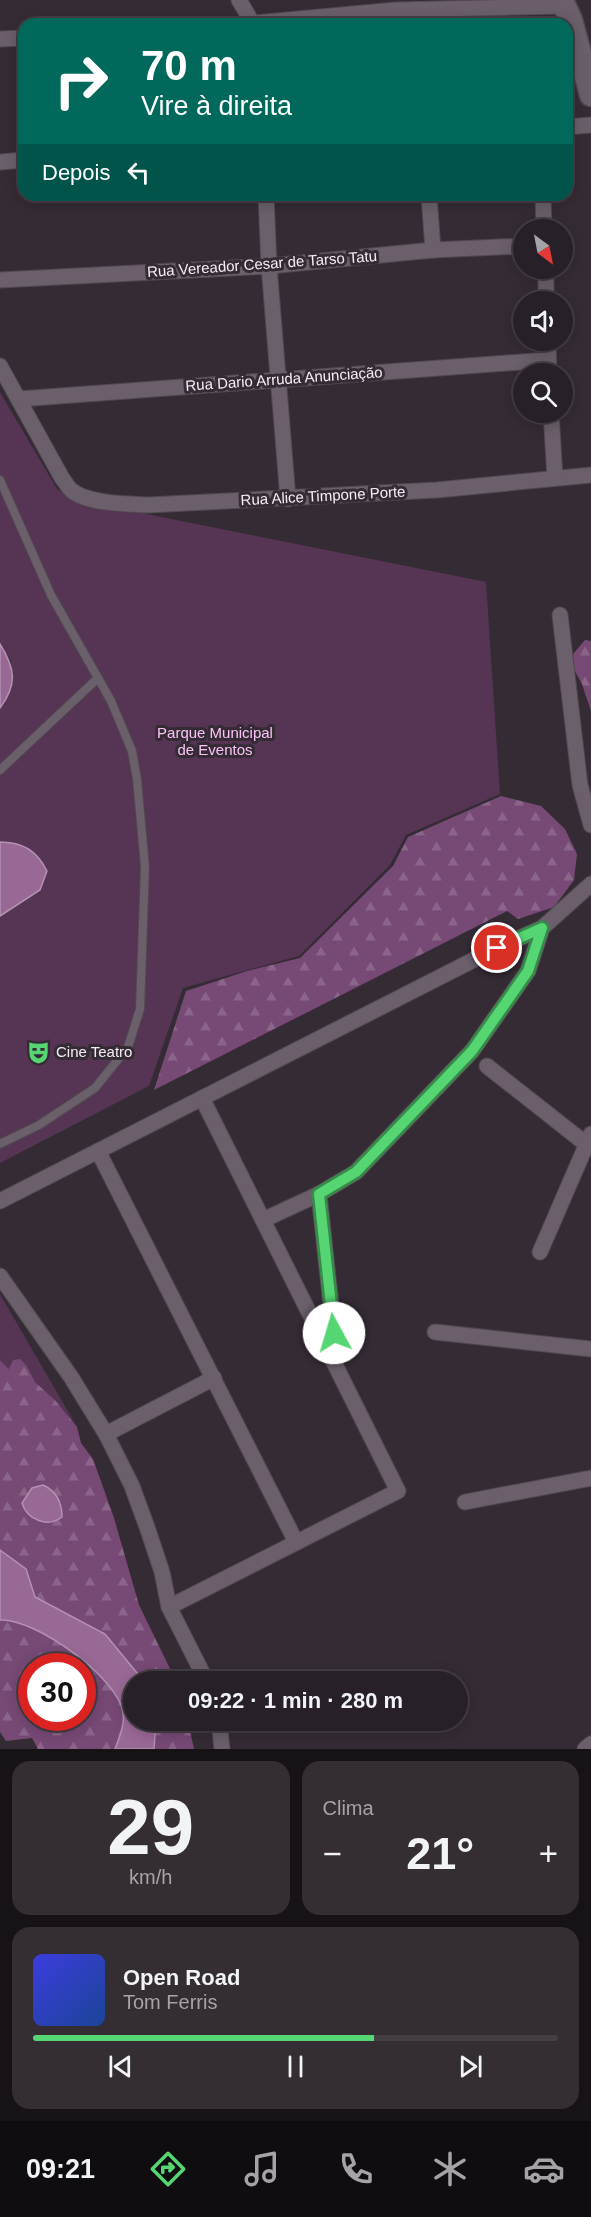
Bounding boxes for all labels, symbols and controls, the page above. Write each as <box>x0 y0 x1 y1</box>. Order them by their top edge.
icon: right <box>42 42 120 120</box>
text: 70 m <box>141 42 237 89</box>
text: Vire à direita <box>141 91 292 121</box>
icon: left <box>122 156 155 189</box>
text: Depois <box>42 160 110 185</box>
north arrow <box>513 219 573 279</box>
map controls <box>513 219 573 423</box>
street label: Rua Vereador Cesar de Tarso Tatu <box>146 247 377 280</box>
button: sound <box>513 291 573 351</box>
street label: Rua Dario Arruda Anunciação <box>185 363 383 394</box>
button: search <box>513 363 573 423</box>
street label: Rua Alice Timpone Porte <box>240 483 406 508</box>
park label: Parque Municipal de Eventos <box>157 724 273 758</box>
pin <box>471 922 522 973</box>
icon: arrive <box>480 931 513 964</box>
theatre icon: Cine Teatro <box>25 1039 51 1065</box>
place label: Cine Teatro <box>56 1043 132 1060</box>
position arrow <box>302 1301 366 1365</box>
speed limit sign: 30 <box>18 1653 96 1731</box>
text: 09:22 · 1 min · 280 m <box>188 1688 403 1713</box>
text: 29 <box>107 1783 194 1871</box>
text: Clima <box>323 1797 374 1819</box>
text: 21° <box>406 1828 474 1879</box>
text: − <box>323 1835 342 1872</box>
text: + <box>539 1835 558 1872</box>
text: km/h <box>129 1866 172 1888</box>
text: Open Road <box>123 1965 240 1990</box>
text: Tom Ferris <box>123 1991 217 2013</box>
icon: previous <box>104 2050 137 2083</box>
icon: pause <box>279 2050 312 2083</box>
icon: next <box>454 2050 487 2083</box>
icon: directions <box>147 2148 189 2190</box>
icon: music <box>241 2148 283 2190</box>
icon: phone <box>335 2148 377 2190</box>
icon: climate <box>429 2148 471 2190</box>
icon: car <box>523 2148 565 2190</box>
text: 09:21 <box>26 2154 95 2184</box>

